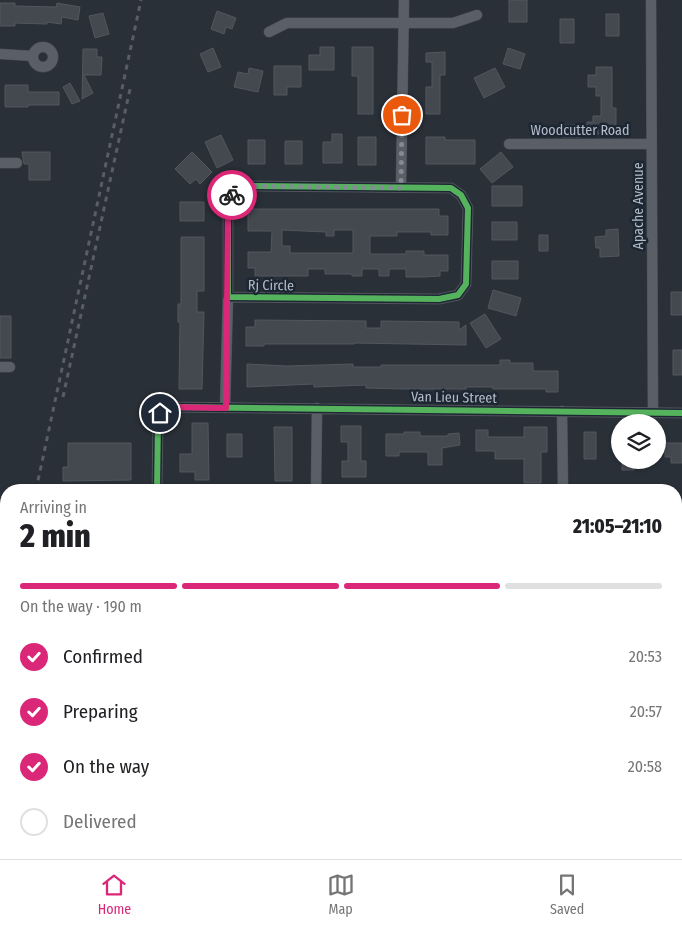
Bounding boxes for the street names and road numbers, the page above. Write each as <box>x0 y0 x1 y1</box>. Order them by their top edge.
street label: Woodcutter Road <box>531 122 629 139</box>
street label: Apache Avenue <box>630 162 647 250</box>
street label: Rj Circle <box>248 277 294 294</box>
street label: Van Lieu Street <box>411 388 497 407</box>

